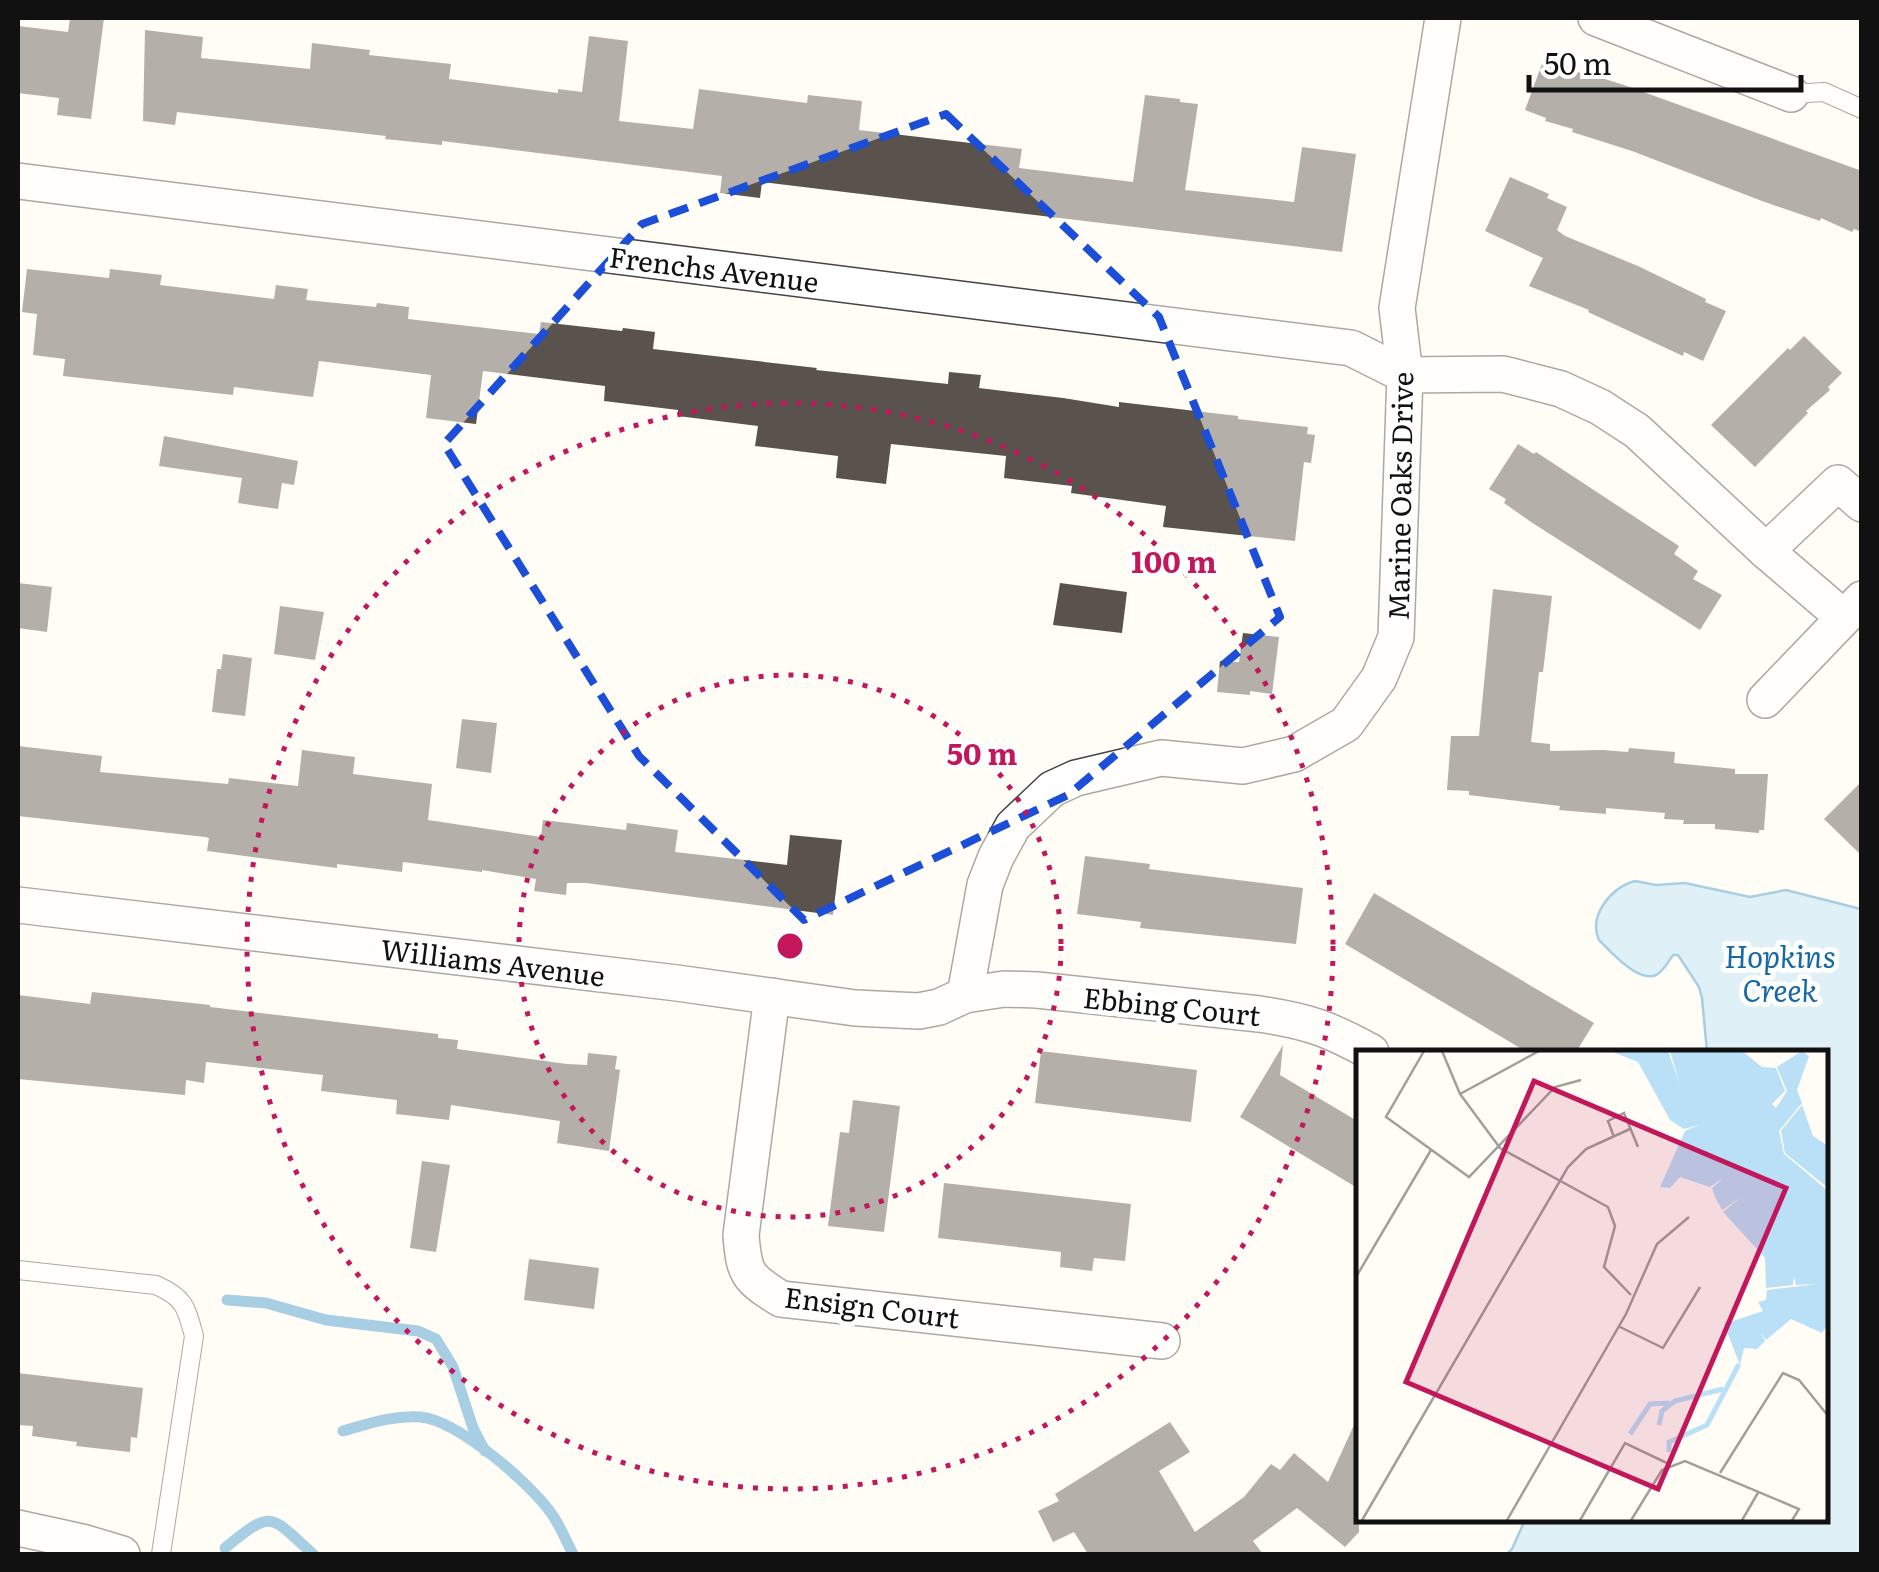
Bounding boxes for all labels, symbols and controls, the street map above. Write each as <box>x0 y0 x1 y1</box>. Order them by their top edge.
scale bar <box>1529 30 1802 92</box>
text: 50 m <box>1544 40 1612 84</box>
street label: Frenchs Avenue <box>607 234 821 302</box>
street label: Marine Oaks Drive <box>1376 371 1422 621</box>
text: 100 m <box>1131 538 1217 582</box>
text: 50 m <box>947 730 1017 774</box>
street label: Williams Avenue <box>378 926 608 996</box>
centre of rings <box>772 928 808 964</box>
water label: Hopkins Creek <box>1724 933 1836 1011</box>
street label: Ebbing Court <box>1081 975 1263 1035</box>
inset map <box>1356 1050 1829 1522</box>
street label: Ensign Court <box>782 1274 963 1338</box>

